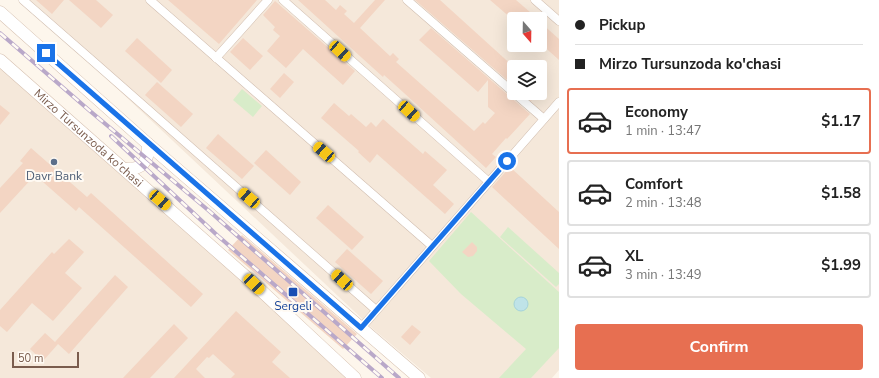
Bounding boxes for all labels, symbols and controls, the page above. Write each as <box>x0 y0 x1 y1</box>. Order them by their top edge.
north arrow <box>507 12 547 52</box>
map controls <box>507 12 547 100</box>
text: Pickup <box>599 15 645 35</box>
car <box>327 39 353 63</box>
route end <box>37 44 55 62</box>
text: Mirzo Tursunzoda ko'chasi <box>599 54 781 74</box>
button: layers <box>507 60 547 100</box>
street label: Mirzo Tursunzoda ko'chasi <box>31 86 146 190</box>
car <box>396 99 422 123</box>
text: Economy <box>625 102 688 122</box>
icon: car <box>577 103 613 139</box>
text: $1.17 <box>821 111 861 131</box>
text: 1 min · 13:47 <box>625 122 701 140</box>
car <box>311 140 337 164</box>
route start <box>498 152 516 170</box>
marker: Davr Bank <box>49 157 59 167</box>
place label: Davr Bank <box>26 168 83 184</box>
text: Comfort <box>625 174 682 194</box>
icon: car <box>577 175 613 211</box>
text: $1.58 <box>821 183 861 203</box>
car <box>236 186 262 210</box>
car <box>147 188 173 212</box>
text: 2 min · 13:48 <box>625 194 701 212</box>
text: XL <box>625 246 644 266</box>
icon: car <box>577 247 613 283</box>
text: $1.99 <box>821 255 861 275</box>
text: 3 min · 13:49 <box>625 266 701 284</box>
car <box>329 268 355 292</box>
car <box>241 271 267 297</box>
marker: Sergeli <box>287 286 299 298</box>
place label: Sergeli <box>274 298 312 314</box>
button: Confirm <box>575 324 863 370</box>
scale bar <box>12 350 79 369</box>
text: 50 m <box>18 351 43 366</box>

